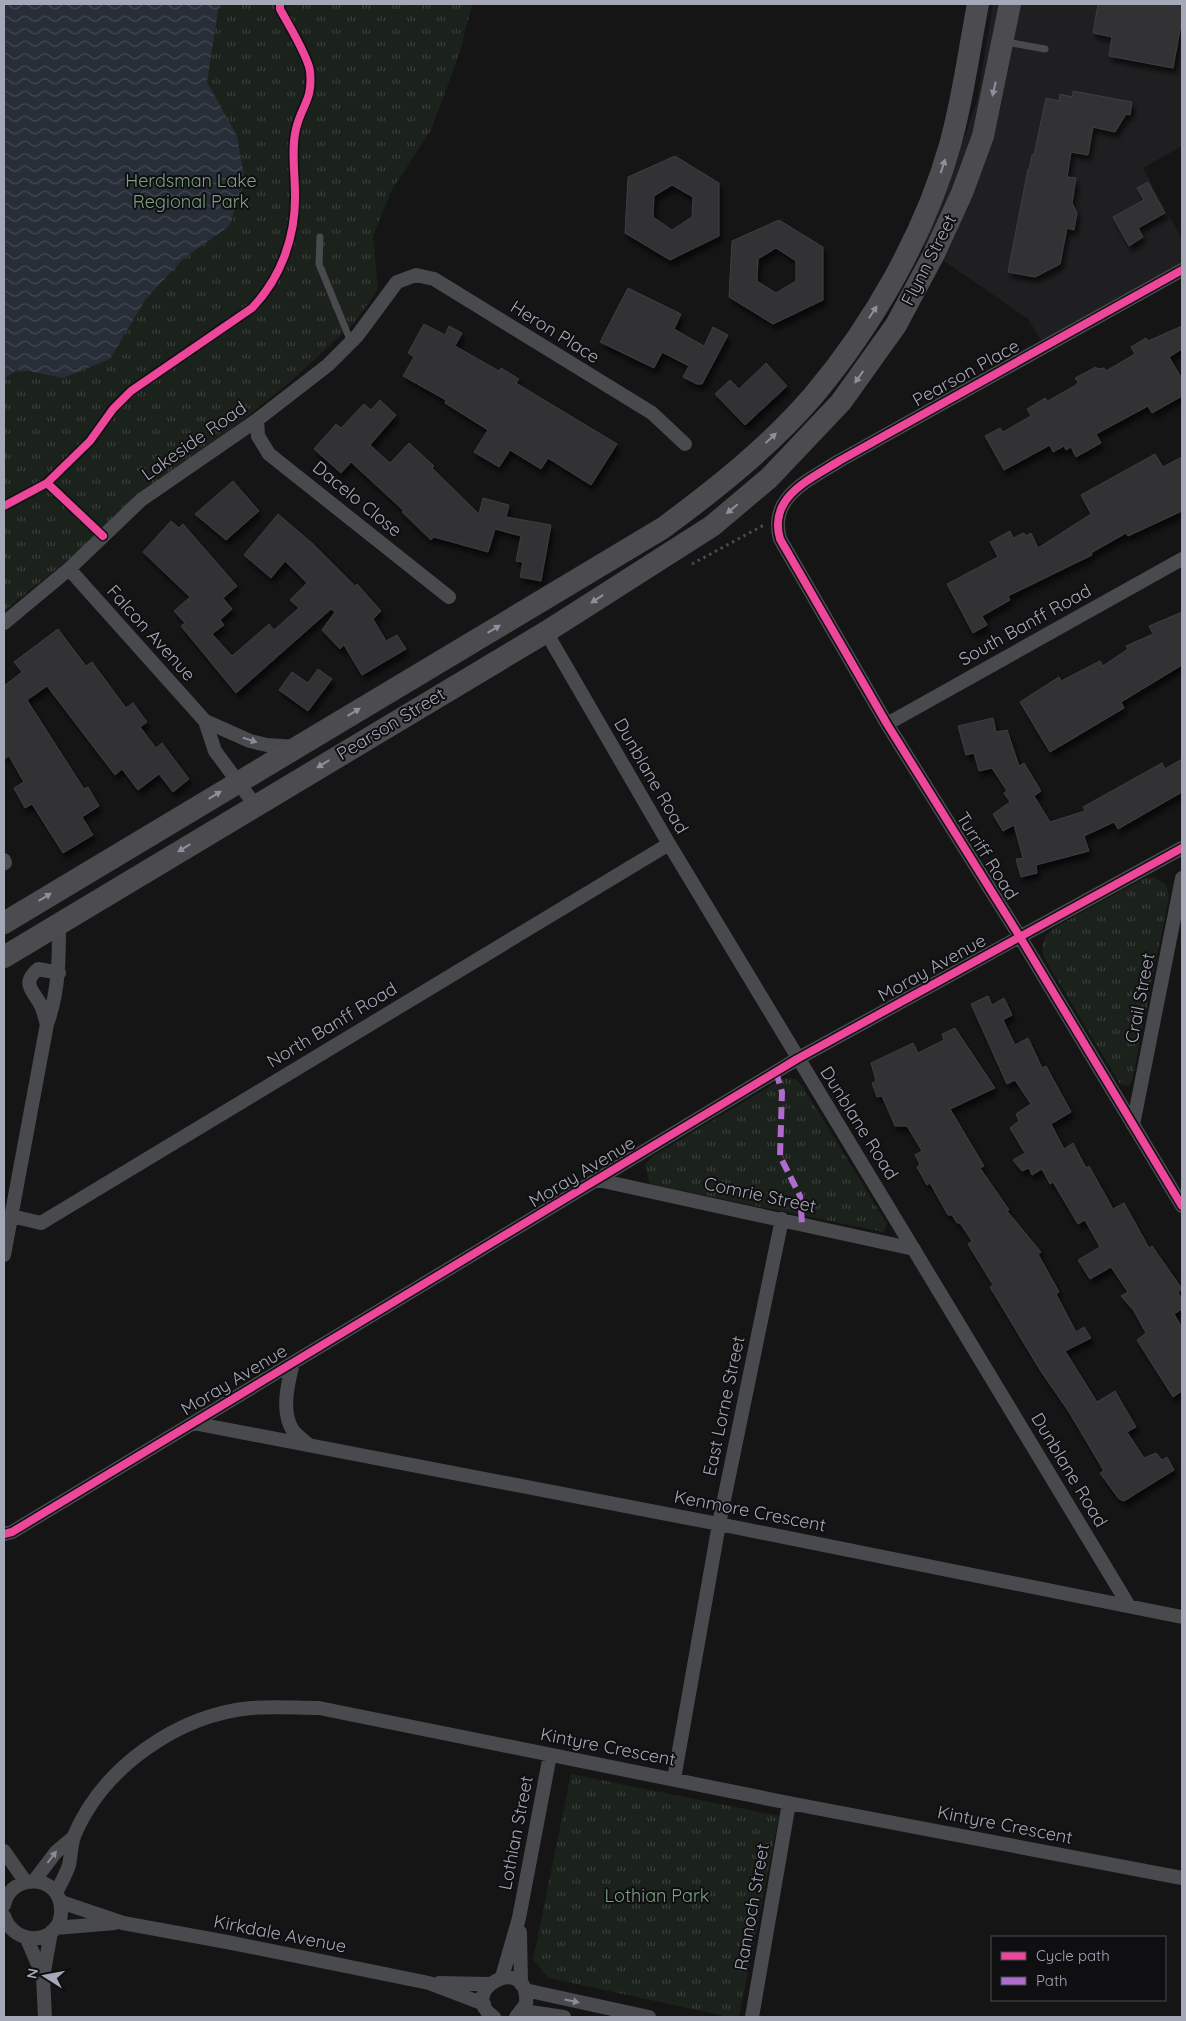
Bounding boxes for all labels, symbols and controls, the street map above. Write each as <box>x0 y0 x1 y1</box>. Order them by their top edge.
one-way arrow <box>990 82 998 97</box>
one-way arrow <box>940 158 948 173</box>
park label: Herdsman Lake Regional Park <box>125 169 257 213</box>
street label: Flynn Street <box>896 210 961 309</box>
street label: Heron Place <box>506 295 604 368</box>
one-way arrow <box>868 305 878 318</box>
street label: Pearson Place <box>908 334 1023 411</box>
one-way arrow <box>854 370 864 384</box>
street label: Lakeside Road <box>137 396 251 485</box>
one-way arrow <box>765 432 777 444</box>
street label: Dacelo Close <box>308 456 407 542</box>
one-way arrow <box>726 503 738 514</box>
street label: South Banff Road <box>954 579 1095 671</box>
street label: Falcon Avenue <box>102 580 201 686</box>
one-way arrow <box>591 595 604 604</box>
one-way arrow <box>487 625 500 634</box>
street label: Pearson Street <box>332 682 449 765</box>
one-way arrow <box>348 708 361 717</box>
street label: Dunblane Road <box>609 714 694 838</box>
one-way arrow <box>242 736 257 744</box>
one-way arrow <box>317 760 330 769</box>
one-way arrow <box>208 791 221 800</box>
street label: Turriff Road <box>951 808 1023 904</box>
one-way arrow <box>177 844 190 853</box>
one-way arrow <box>39 893 52 902</box>
street label: Moray Avenue <box>874 928 990 1007</box>
street label: Crail Street <box>1119 951 1160 1045</box>
street label: North Banff Road <box>263 977 401 1072</box>
street label: Dunblane Road <box>815 1062 904 1184</box>
street label: Moray Avenue <box>524 1131 639 1212</box>
street label: Comrie Street <box>702 1171 818 1218</box>
street label: East Lorne Street <box>697 1334 750 1478</box>
street label: Moray Avenue <box>176 1339 291 1420</box>
street label: Dunblane Road <box>1026 1408 1113 1531</box>
street label: Kenmore Crescent <box>672 1485 828 1537</box>
street label: Kintyre Crescent <box>539 1722 678 1771</box>
street label: Lothian Street <box>493 1774 538 1892</box>
street label: Kintyre Crescent <box>936 1800 1075 1849</box>
street label: Rannoch Street <box>729 1842 774 1972</box>
one-way arrow <box>47 1851 58 1864</box>
park label: Lothian Park <box>605 1884 709 1907</box>
street label: Kirkdale Avenue <box>212 1909 348 1958</box>
legend <box>991 1936 1166 2001</box>
text: Cycle path <box>1036 1946 1110 1965</box>
north arrow <box>20 1951 70 2001</box>
text: N <box>22 1967 42 1980</box>
text: Path <box>1036 1971 1068 1990</box>
one-way arrow <box>565 1997 580 2005</box>

